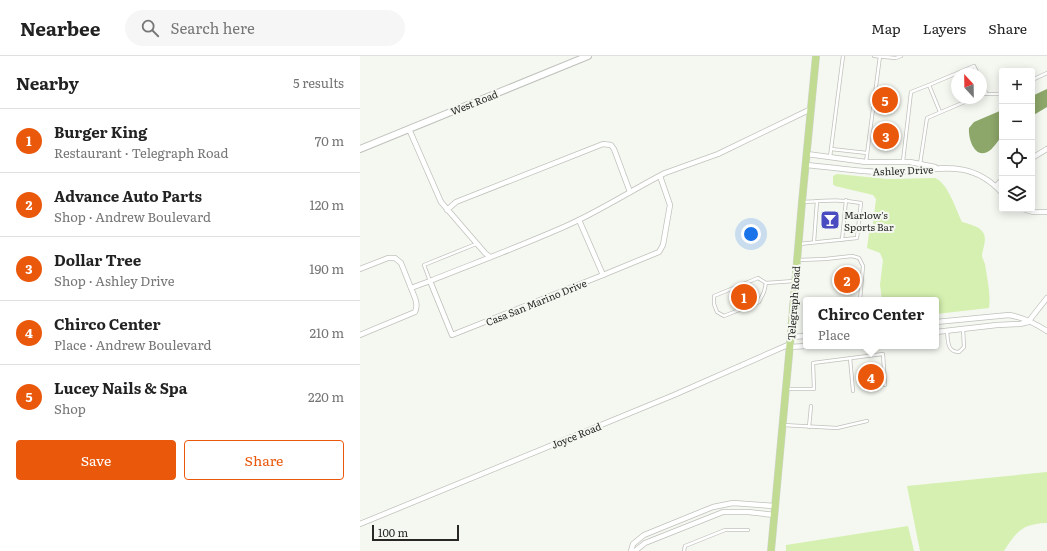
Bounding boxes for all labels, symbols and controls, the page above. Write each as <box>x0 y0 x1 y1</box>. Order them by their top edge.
search box <box>125 10 405 46</box>
text: Nearbee <box>20 14 101 42</box>
text: Search here <box>171 16 255 39</box>
icon: search <box>139 17 161 39</box>
text: Map <box>871 18 901 38</box>
text: Layers <box>923 18 966 38</box>
text: Share <box>988 18 1027 38</box>
north arrow <box>951 68 987 104</box>
map controls <box>999 68 1035 212</box>
button: + <box>999 68 1035 104</box>
text: Nearby <box>16 70 79 95</box>
text: 5 results <box>293 73 344 92</box>
pin: 5 <box>872 85 898 115</box>
street label: West Road <box>448 86 500 118</box>
button: − <box>999 104 1035 140</box>
text: Burger King <box>54 120 147 143</box>
pin: 3 <box>873 121 899 151</box>
text: 1 <box>26 131 32 150</box>
text: 70 m <box>315 131 344 150</box>
button: locate <box>999 140 1035 176</box>
text: Restaurant · Telegraph Road <box>54 143 228 162</box>
street label: Ashley Drive <box>872 161 934 179</box>
button: layers <box>999 176 1035 212</box>
text: Advance Auto Parts <box>54 184 202 207</box>
text: 2 <box>26 195 32 214</box>
text: 120 m <box>309 195 344 214</box>
text: Shop · Andrew Boulevard <box>54 207 211 226</box>
place label: Marlow's Sports Bar <box>844 207 894 234</box>
bar icon: Marlow's Sports Bar <box>819 209 841 231</box>
your location <box>741 224 761 244</box>
text: Dollar Tree <box>54 248 141 271</box>
text: 3 <box>25 259 33 278</box>
text: 190 m <box>309 259 344 278</box>
street label: Telegraph Road <box>783 265 803 341</box>
pin: 2 <box>834 265 860 295</box>
text: Shop · Ashley Drive <box>54 271 174 290</box>
street label: Casa San Marino Drive <box>483 275 589 329</box>
pin: 1 <box>731 282 757 312</box>
popup <box>803 297 939 349</box>
text: Chirco Center <box>818 302 924 325</box>
text: Chirco Center <box>54 312 161 335</box>
text: 4 <box>25 323 33 342</box>
text: 210 m <box>309 323 344 342</box>
text: Place <box>818 325 850 344</box>
text: Place · Andrew Boulevard <box>54 335 211 354</box>
pin: 4 <box>858 362 884 392</box>
text: Lucey Nails & Spa <box>54 376 187 399</box>
text: 5 <box>25 387 33 406</box>
text: 220 m <box>308 387 344 406</box>
text: Shop <box>54 399 86 418</box>
street label: Joyce Road <box>549 418 603 452</box>
button: Save <box>16 440 176 480</box>
button: Share <box>184 440 344 480</box>
scale bar <box>372 523 459 542</box>
text: 100 m <box>378 524 408 540</box>

